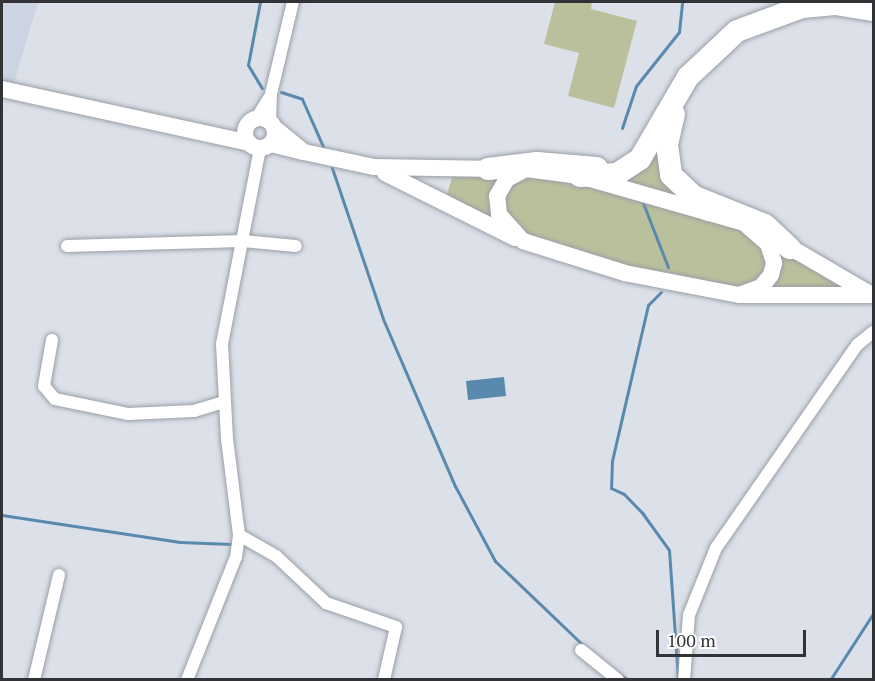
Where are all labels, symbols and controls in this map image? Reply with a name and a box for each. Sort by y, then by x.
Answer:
scale bar [659,618,809,656]
text: 100 m [667,628,716,652]

